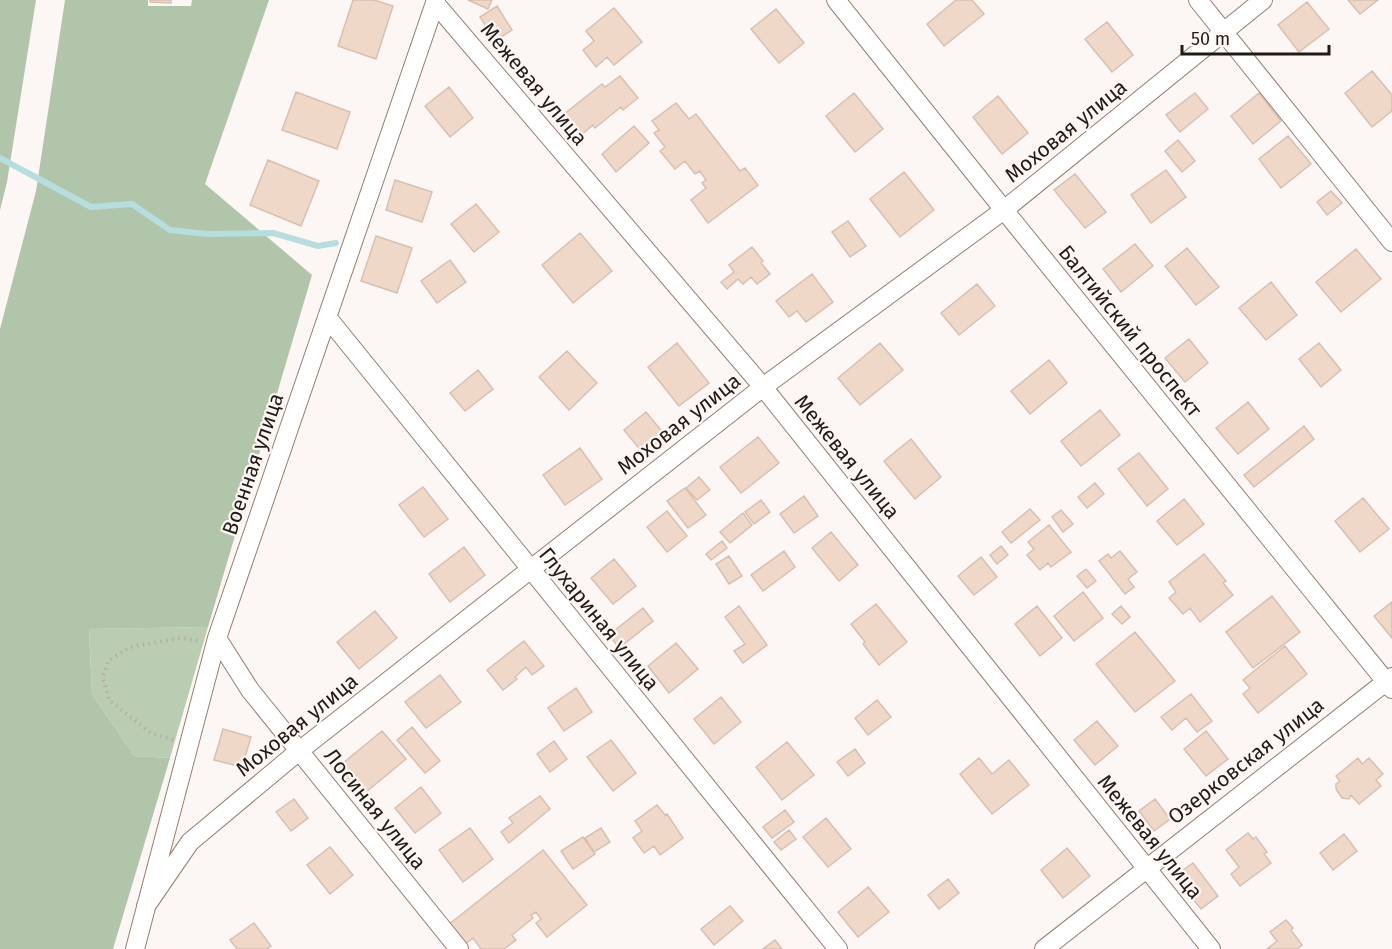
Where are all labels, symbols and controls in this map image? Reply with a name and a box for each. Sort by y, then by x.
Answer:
street label: Межевая улица [475,17,593,151]
scale bar [1182,18,1329,56]
text: 50 m [1191,28,1230,50]
street label: Моховая улица [1000,74,1132,188]
street label: Балтийский проспект [1053,240,1208,423]
street label: Моховая улица [612,368,746,480]
street label: Военная улица [217,390,289,538]
street label: Межевая улица [789,390,905,524]
street label: Глухариная улица [533,542,665,696]
street label: Моховая улица [231,668,363,782]
street label: Озерковская улица [1163,692,1329,830]
street label: Лосиная улица [318,743,432,875]
street label: Межевая улица [1092,770,1208,904]

